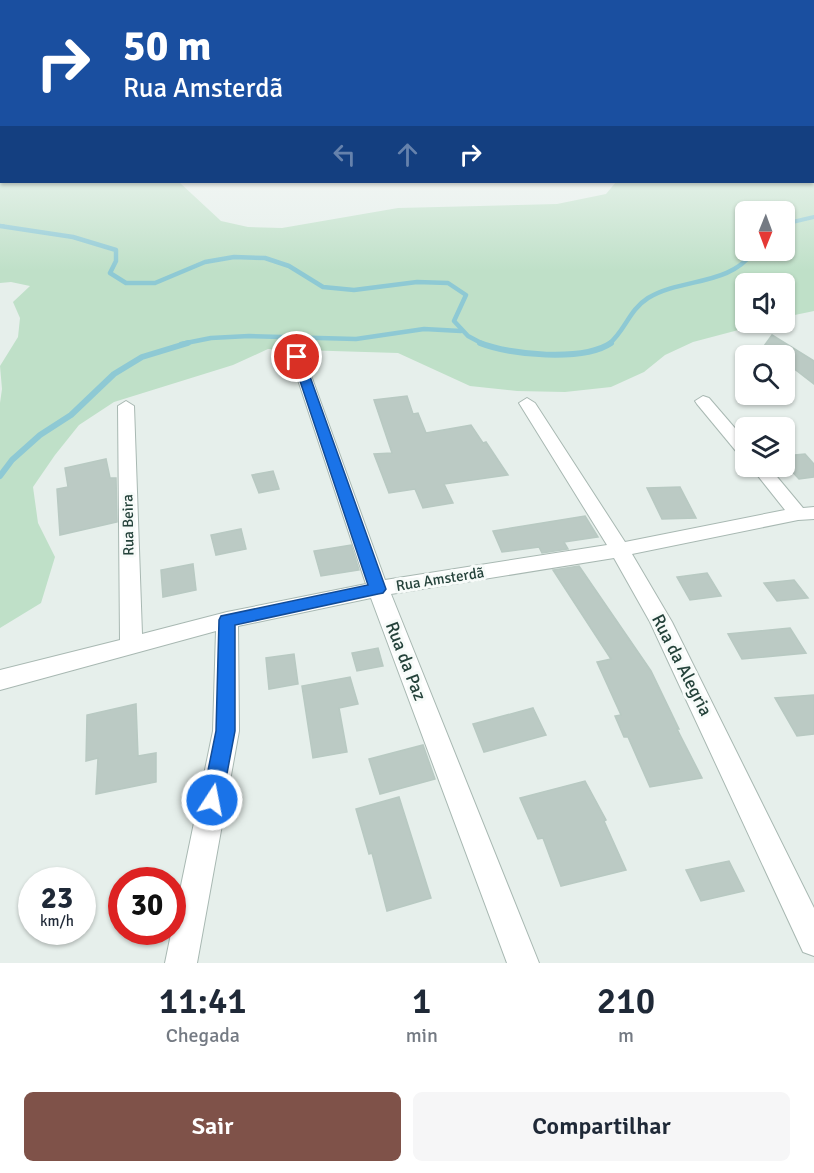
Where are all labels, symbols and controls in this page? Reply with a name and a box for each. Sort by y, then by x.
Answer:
text: 50 m [123,21,212,72]
icon: right [24,24,102,102]
text: Rua Amsterdã [123,72,283,105]
icon: left [328,138,361,171]
icon: ahead [391,138,424,171]
icon: right [454,138,487,171]
north arrow [735,201,795,261]
map controls [735,201,795,477]
button: sound [735,273,795,333]
pin [271,331,322,382]
icon: arrive [280,340,313,373]
button: search [735,345,795,405]
button: layers [735,417,795,477]
street label: Rua Beira [118,494,138,556]
street label: Rua Amsterdã [395,563,485,595]
street label: Rua da Alegria [647,610,717,720]
street label: Rua da Paz [381,618,431,704]
position arrow [180,768,244,832]
speed limit sign: 30 [108,867,186,945]
text: 23 [41,880,73,917]
text: km/h [40,912,74,930]
text: 11:41 [159,979,247,1024]
text: 1 [412,979,432,1024]
text: 210 [597,979,655,1024]
text: Chegada [166,1023,240,1048]
text: min [406,1023,438,1048]
text: m [618,1023,634,1048]
button: Sair [24,1092,401,1161]
button: Compartilhar [413,1092,790,1161]

